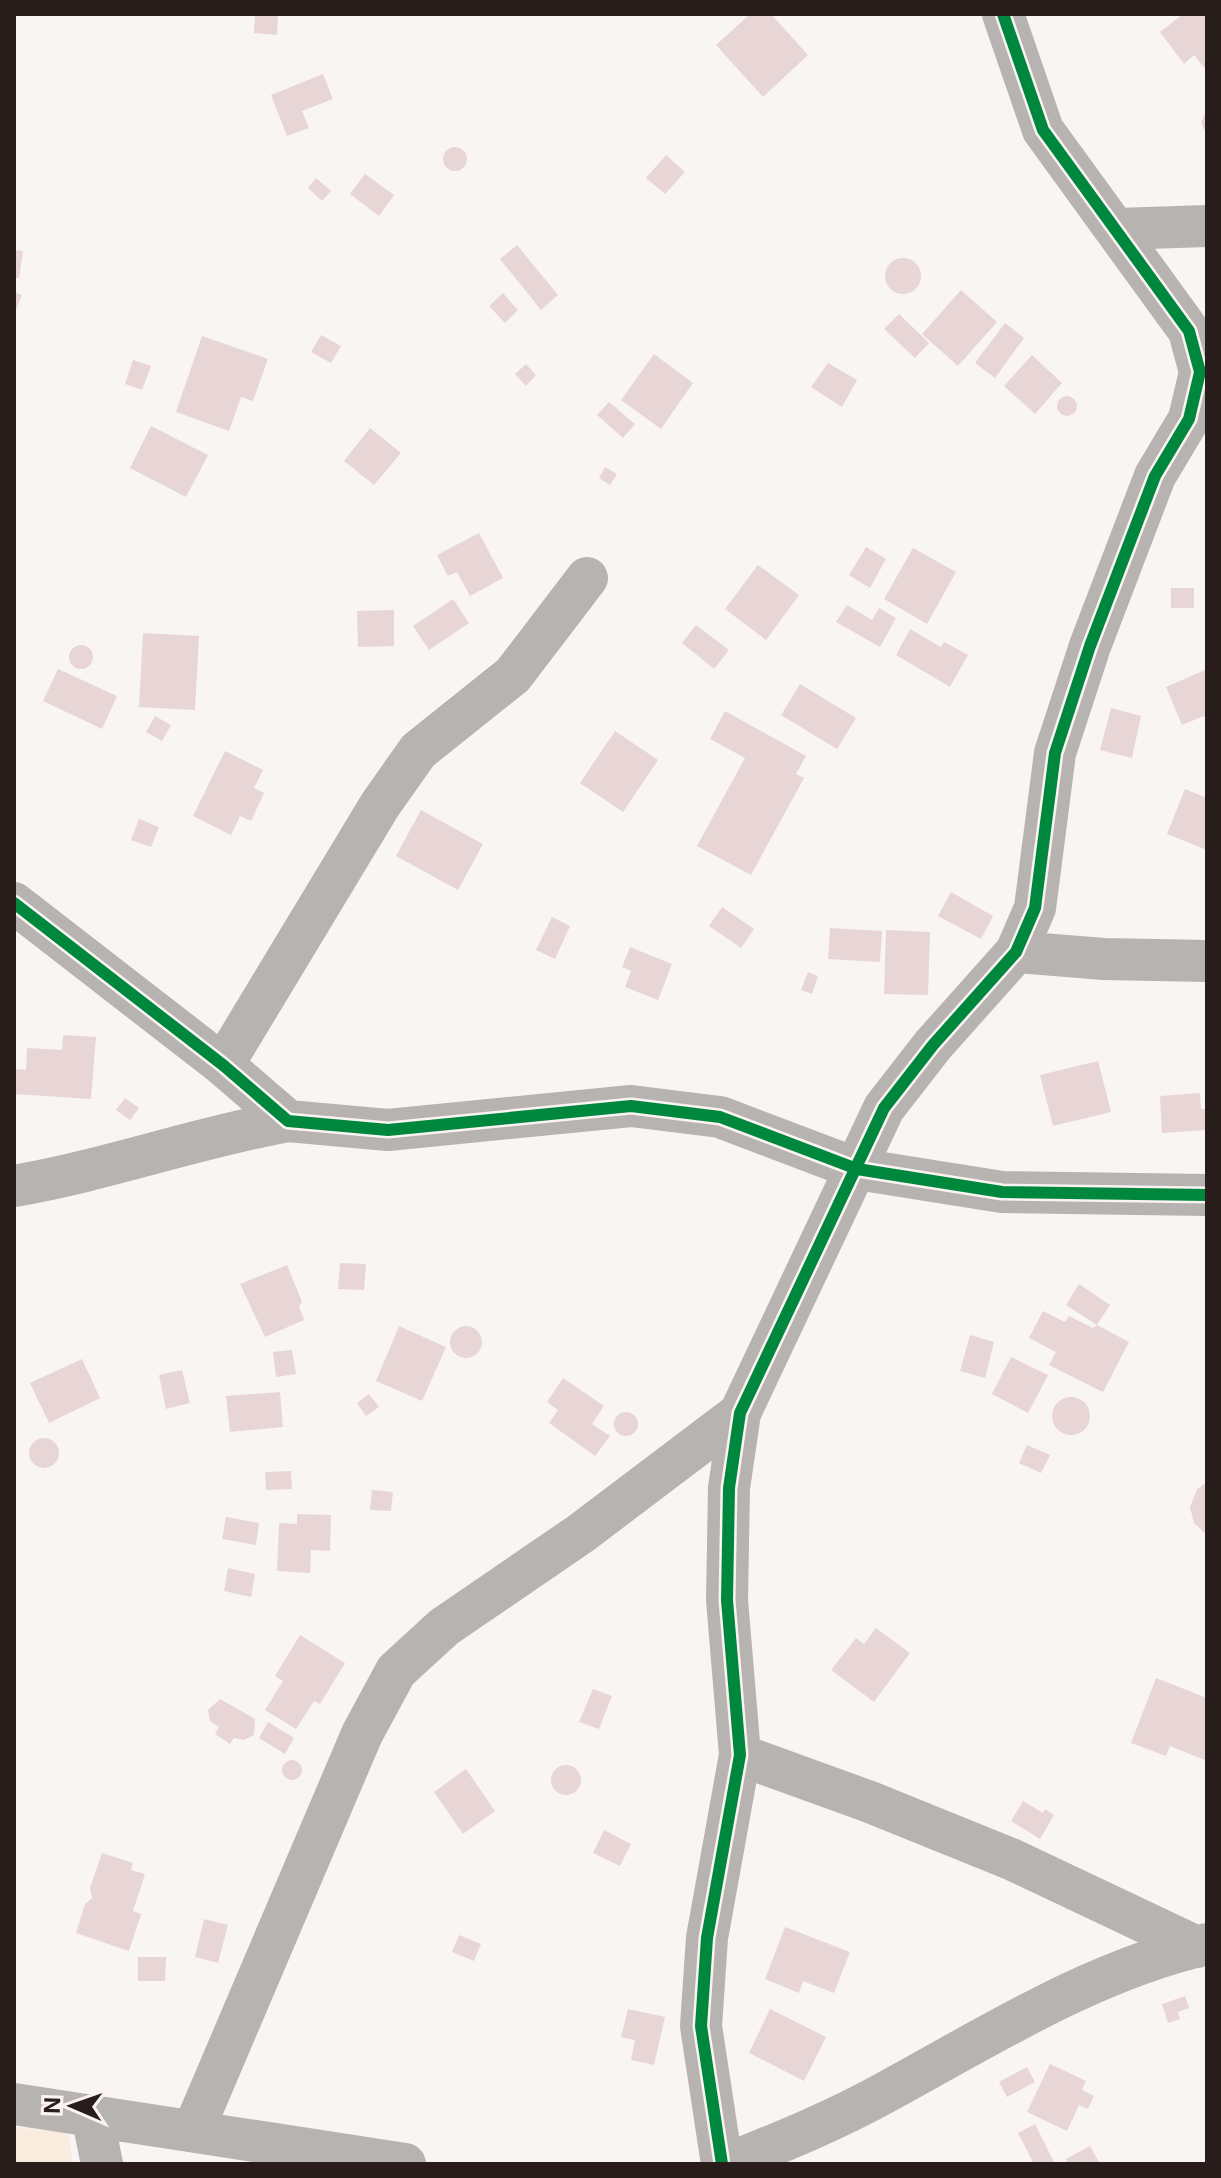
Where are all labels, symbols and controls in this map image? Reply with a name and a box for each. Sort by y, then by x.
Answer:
north arrow [32,2066,112,2146]
text: N [39,2096,65,2114]

